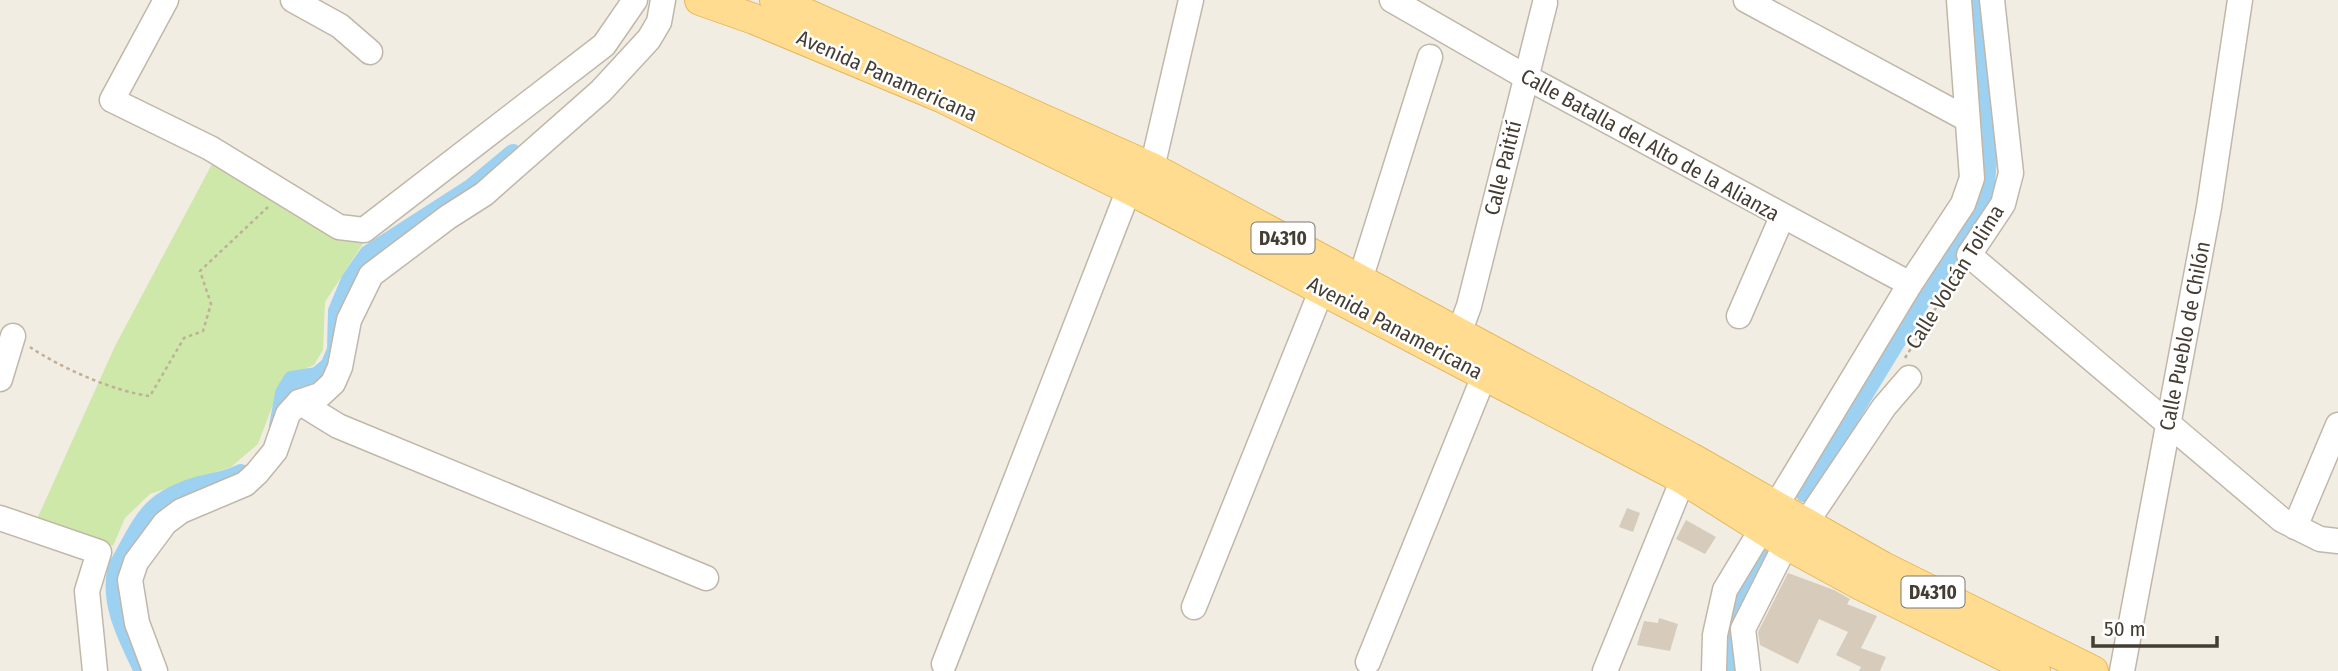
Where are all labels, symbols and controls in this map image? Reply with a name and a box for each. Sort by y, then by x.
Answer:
street label: Avenida Panamericana [793,25,981,127]
street label: Calle Batalla del Alto de la Alianza [1516,63,1784,227]
street label: Calle Paitití [1479,118,1527,218]
street label: Calle Volcán Tolima [1900,200,2010,354]
road number: D4310 [1252,222,1314,254]
street label: Calle Pueblo de Chilón [2154,239,2216,433]
street label: Avenida Panamericana [1303,271,1487,385]
road number: D4310 [1902,576,1965,608]
scale bar [2093,604,2217,648]
text: 50 m [2104,616,2146,642]

